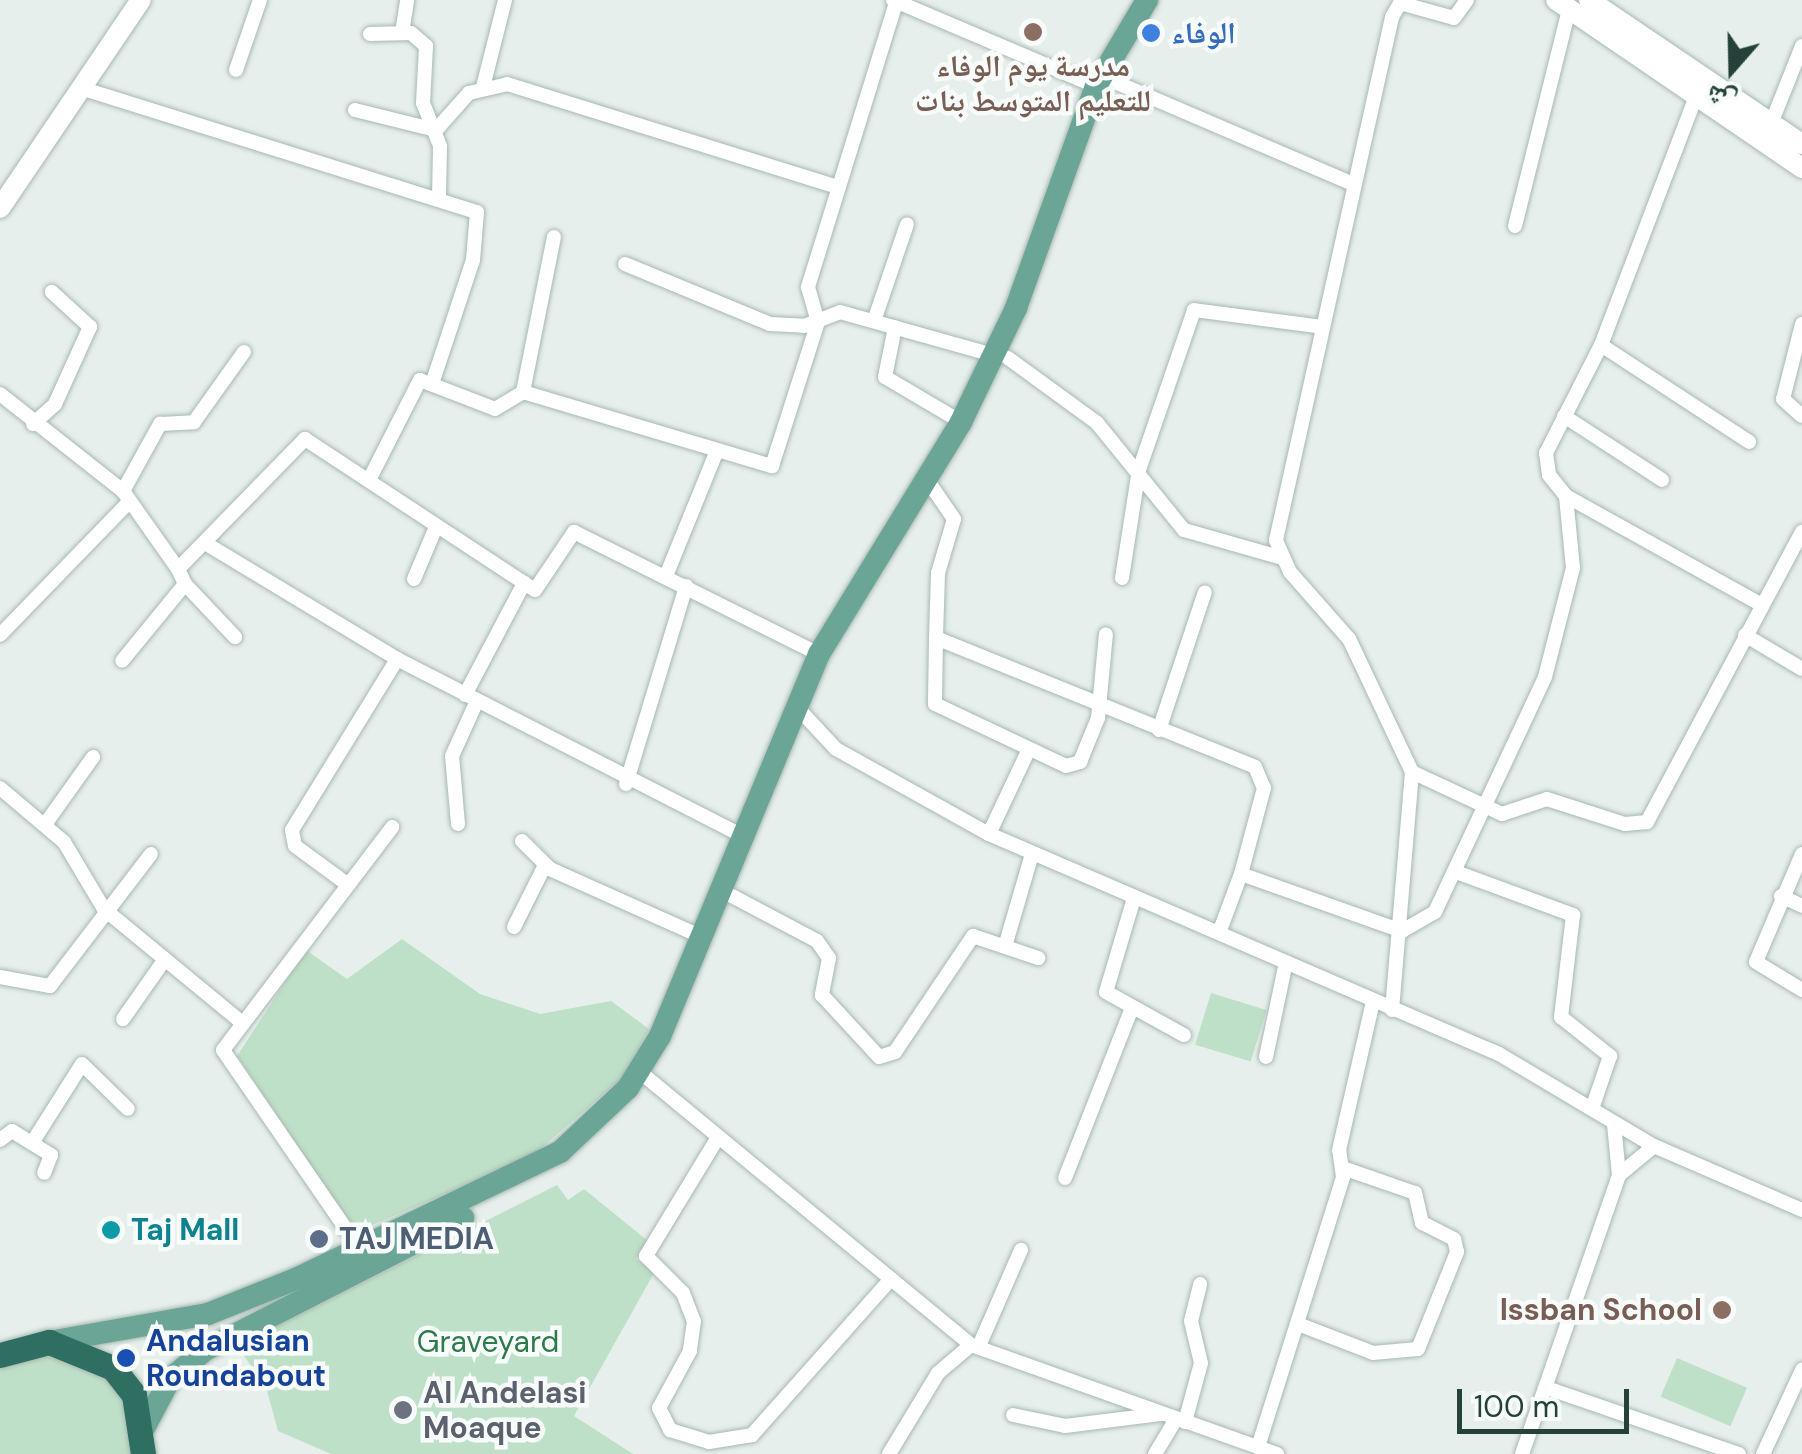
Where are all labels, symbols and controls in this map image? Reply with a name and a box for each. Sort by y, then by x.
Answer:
place label: الوفاء [1171,15,1236,51]
north arrow [1682,20,1782,120]
marker: مدرسة يوم الوفاء للتعليم المتوسط بنات [1022,21,1044,43]
marker: الوفاء [1140,22,1162,44]
place label: مدرسة يوم الوفاء للتعليم المتوسط بنات [915,48,1151,118]
text: ش [1701,76,1742,121]
place label: Taj Mall [131,1212,239,1248]
marker: Taj Mall [100,1219,122,1241]
place label: TAJ MEDIA [339,1221,494,1257]
marker: TAJ MEDIA [308,1228,330,1250]
place label: Issban School [1500,1292,1702,1328]
marker: Issban School [1711,1299,1733,1321]
place label: Andalusian Roundabout [146,1323,326,1394]
park label: Graveyard [417,1324,559,1360]
marker: Andalusian Roundabout [115,1347,137,1369]
scale bar [1462,1369,1634,1431]
place label: Al Andelasi Moaque [423,1375,587,1446]
text: 100 m [1474,1387,1559,1426]
marker: Al Andelasi Moaque [392,1399,414,1421]

